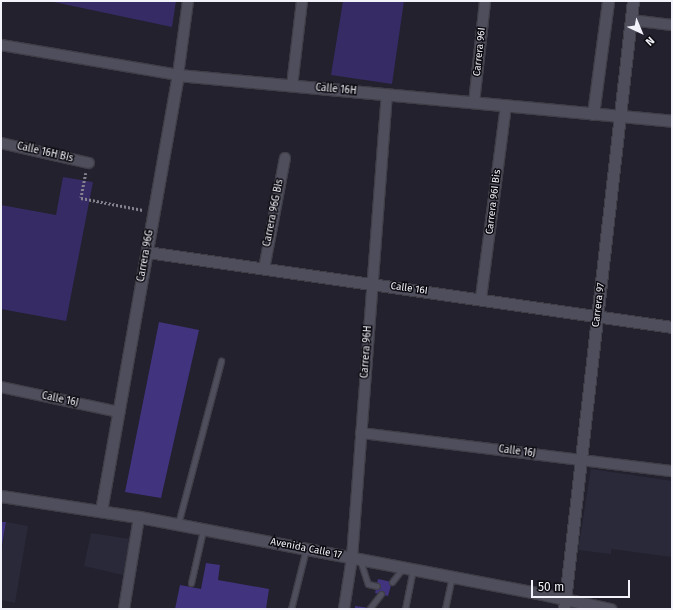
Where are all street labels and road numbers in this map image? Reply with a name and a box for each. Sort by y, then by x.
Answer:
street label: Carrera 96I [471,27,489,77]
street label: Calle 16H [315,82,357,98]
street label: Calle 16H Bis [16,141,74,165]
street label: Carrera 96I Bis [484,169,504,235]
street label: Carrera 96G Bis [262,178,286,248]
street label: Carrera 96G [136,229,156,283]
street label: Calle 16I [390,280,428,298]
street label: Carrera 97 [590,282,608,328]
street label: Carrera 96H [359,325,375,379]
street label: Calle 16J [40,390,80,410]
street label: Calle 16J [498,444,536,460]
street label: Avenida Calle 17 [269,536,343,562]

